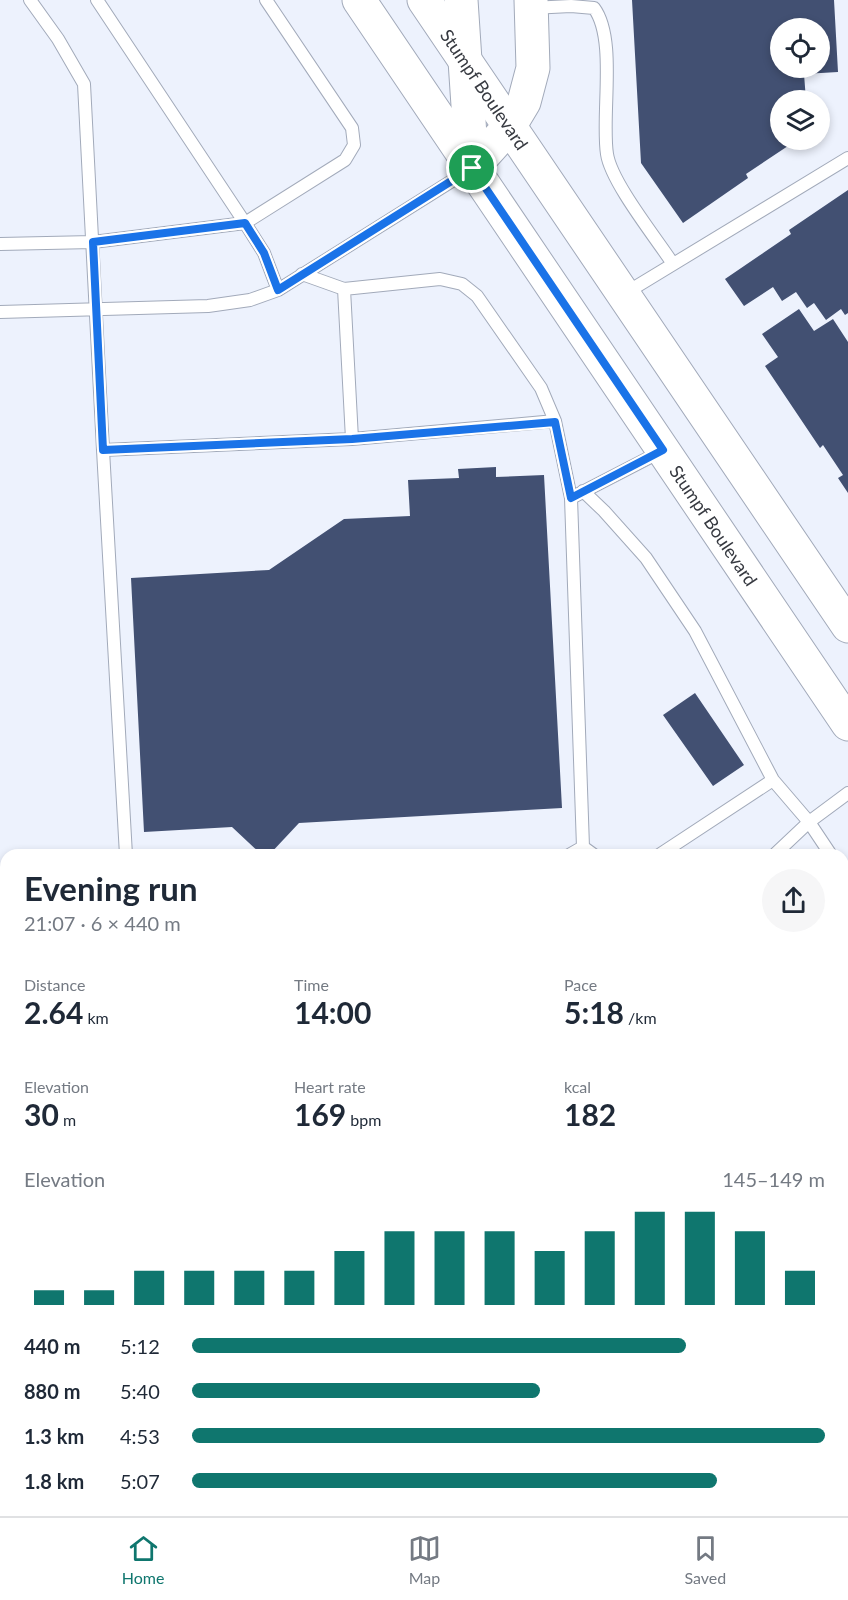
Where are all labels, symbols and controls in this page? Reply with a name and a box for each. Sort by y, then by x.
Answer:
map controls [770,18,830,150]
button: locate [770,18,830,78]
street label: Stumpf Boulevard [436,25,533,154]
button: layers [770,90,830,150]
pin [446,142,497,193]
icon: arrive [455,151,488,184]
street label: Stumpf Boulevard [665,461,762,590]
text: Evening run [24,868,198,908]
button: share [762,869,825,932]
text: 21:07 · 6 × 440 m [24,911,181,935]
text: Distance [24,975,85,994]
text: Time [294,975,329,994]
text: Pace [564,975,597,994]
text: 2.64 [24,994,83,1030]
text: 14:00 [294,994,371,1030]
text: 5:18 [564,994,624,1030]
text: km [83,1008,109,1027]
text: /km [624,1008,657,1027]
text: Elevation [24,1077,89,1096]
text: Heart rate [294,1077,366,1096]
text: kcal [564,1077,591,1096]
text: 30 [24,1096,59,1132]
text: 169 [294,1096,346,1132]
text: 182 [564,1096,616,1132]
text: m [59,1110,76,1129]
text: bpm [346,1110,381,1129]
text: Elevation [24,1167,105,1191]
text: 145–149 m [722,1167,825,1191]
text: 440 m [24,1334,80,1358]
text: 5:12 [120,1334,160,1358]
text: 880 m [24,1379,80,1403]
text: 5:40 [120,1379,160,1403]
text: 1.3 km [24,1424,84,1448]
text: 4:53 [120,1424,160,1448]
text: 1.8 km [24,1469,84,1493]
text: 5:07 [120,1469,160,1493]
tab: Home [122,1532,164,1587]
tab: Map [408,1532,441,1587]
tab: Saved [684,1532,726,1587]

